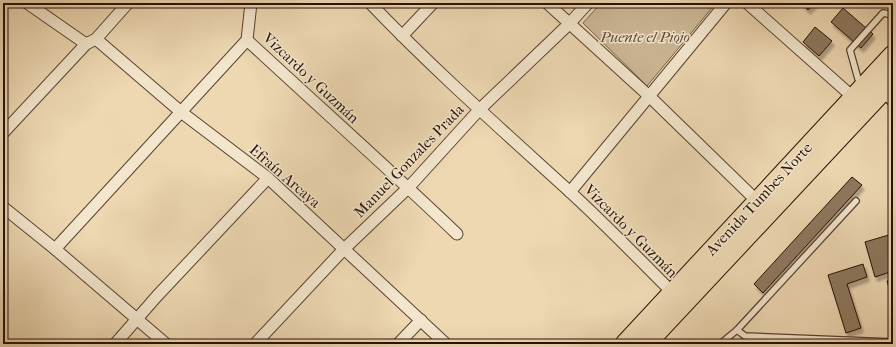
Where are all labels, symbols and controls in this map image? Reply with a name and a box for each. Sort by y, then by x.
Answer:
street label: Vizcardo y Guzmán [259,28,363,127]
park label: Puente el Piojo [599,28,690,46]
street label: Manuel Gonzales Prada [350,100,468,221]
street label: Avenida Tumbes Norte [701,138,816,260]
street label: Efraín Arcaya [246,140,325,212]
street label: Vizcardo y Guzmán [580,180,682,282]

